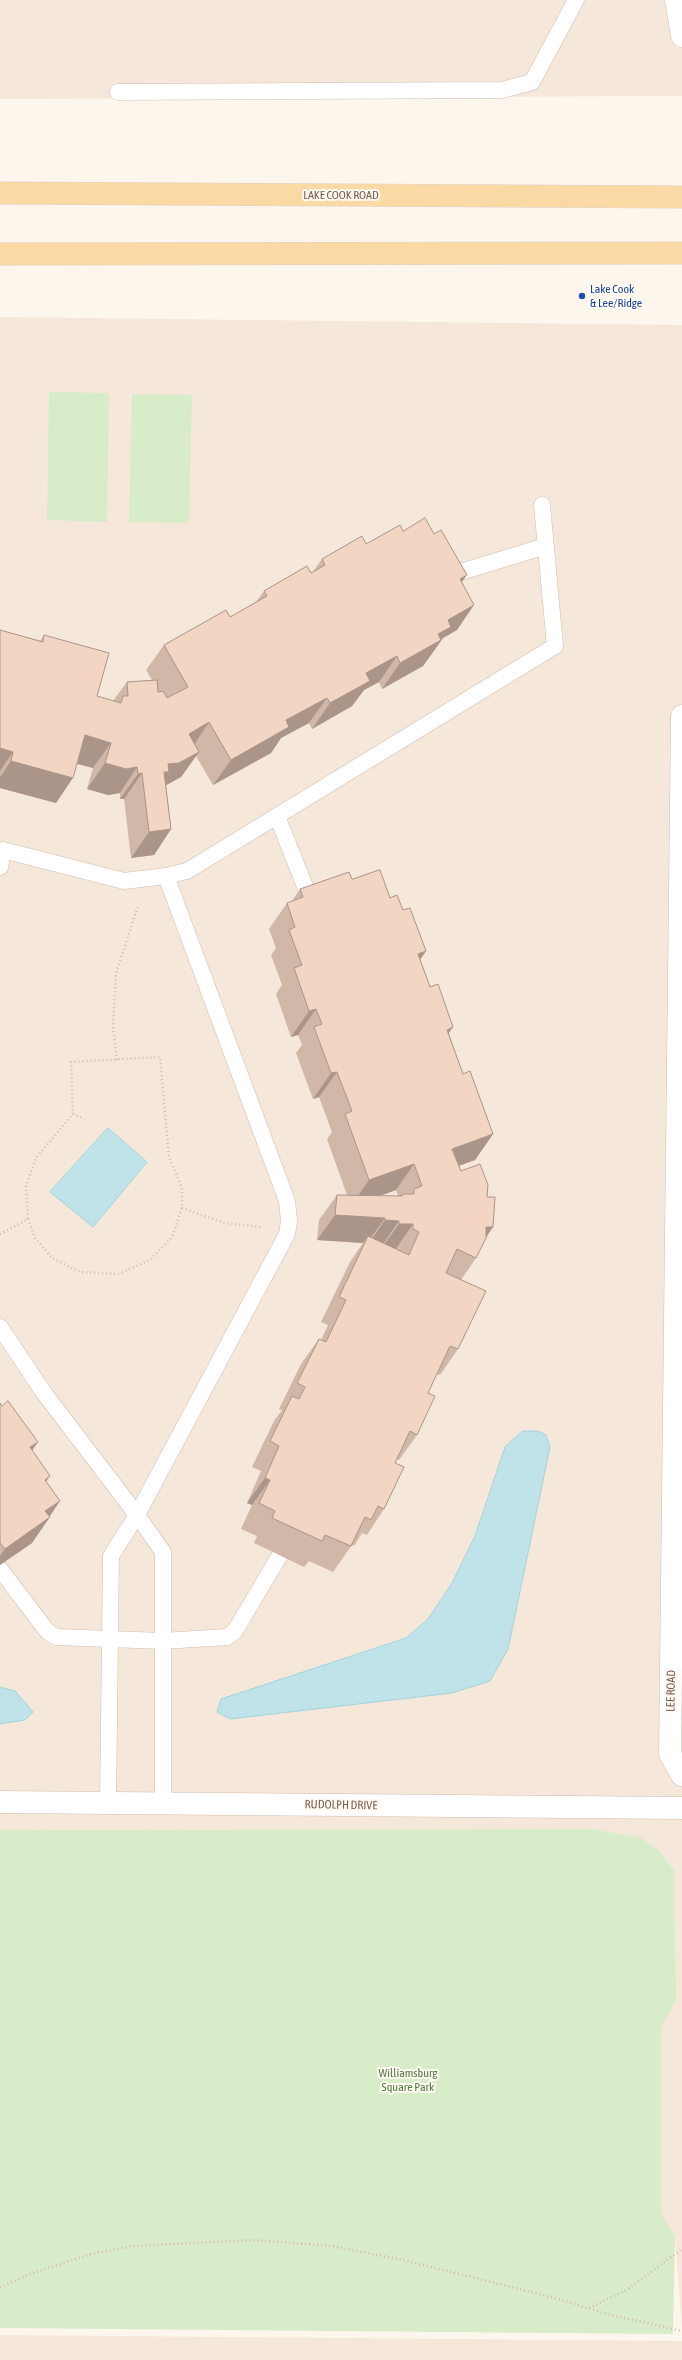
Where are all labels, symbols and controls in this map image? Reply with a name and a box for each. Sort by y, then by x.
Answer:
street label: LAKE COOK ROAD [303,188,379,202]
place label: Lake Cook & Lee/Ridge [590,282,642,310]
marker: Lake Cook & Lee/Ridge [577,291,587,301]
street label: LEE ROAD [663,1670,679,1712]
street label: RUDOLPH DRIVE [305,1797,377,1813]
park label: Williamsburg Square Park [379,2066,437,2094]

